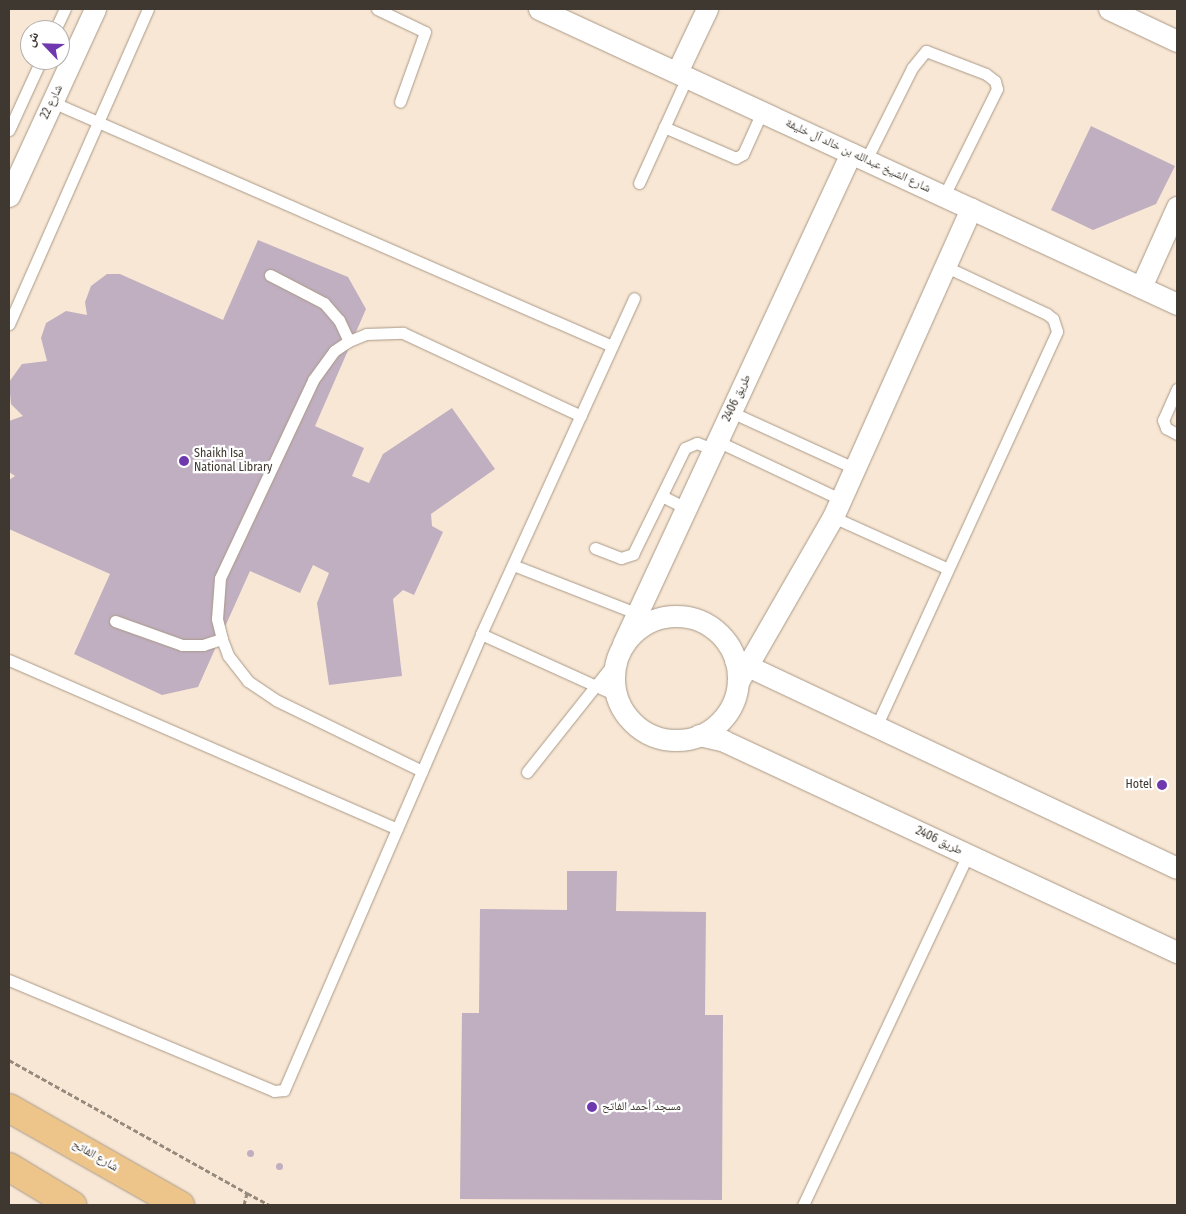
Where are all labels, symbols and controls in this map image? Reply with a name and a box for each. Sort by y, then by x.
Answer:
north arrow [20,20,70,70]
text: ش [21,29,43,49]
street label: شارع 22 [38,83,66,121]
street label: شارع الشيخ عبدالله بن خالد آل خليفة [783,116,933,196]
street label: طريق 2406 [720,372,754,424]
place label: Shaikh Isa National Library [194,447,272,475]
marker: Shaikh Isa National Library [178,455,190,467]
place label: Hotel [1126,778,1152,792]
marker: Hotel [1156,779,1168,791]
street label: طريق 2406 [913,824,965,858]
place label: مسجد أحمد الفاتح [602,1100,681,1114]
marker: مسجد أحمد الفاتح [586,1101,598,1113]
street label: شارع الفاتح [69,1137,121,1175]

